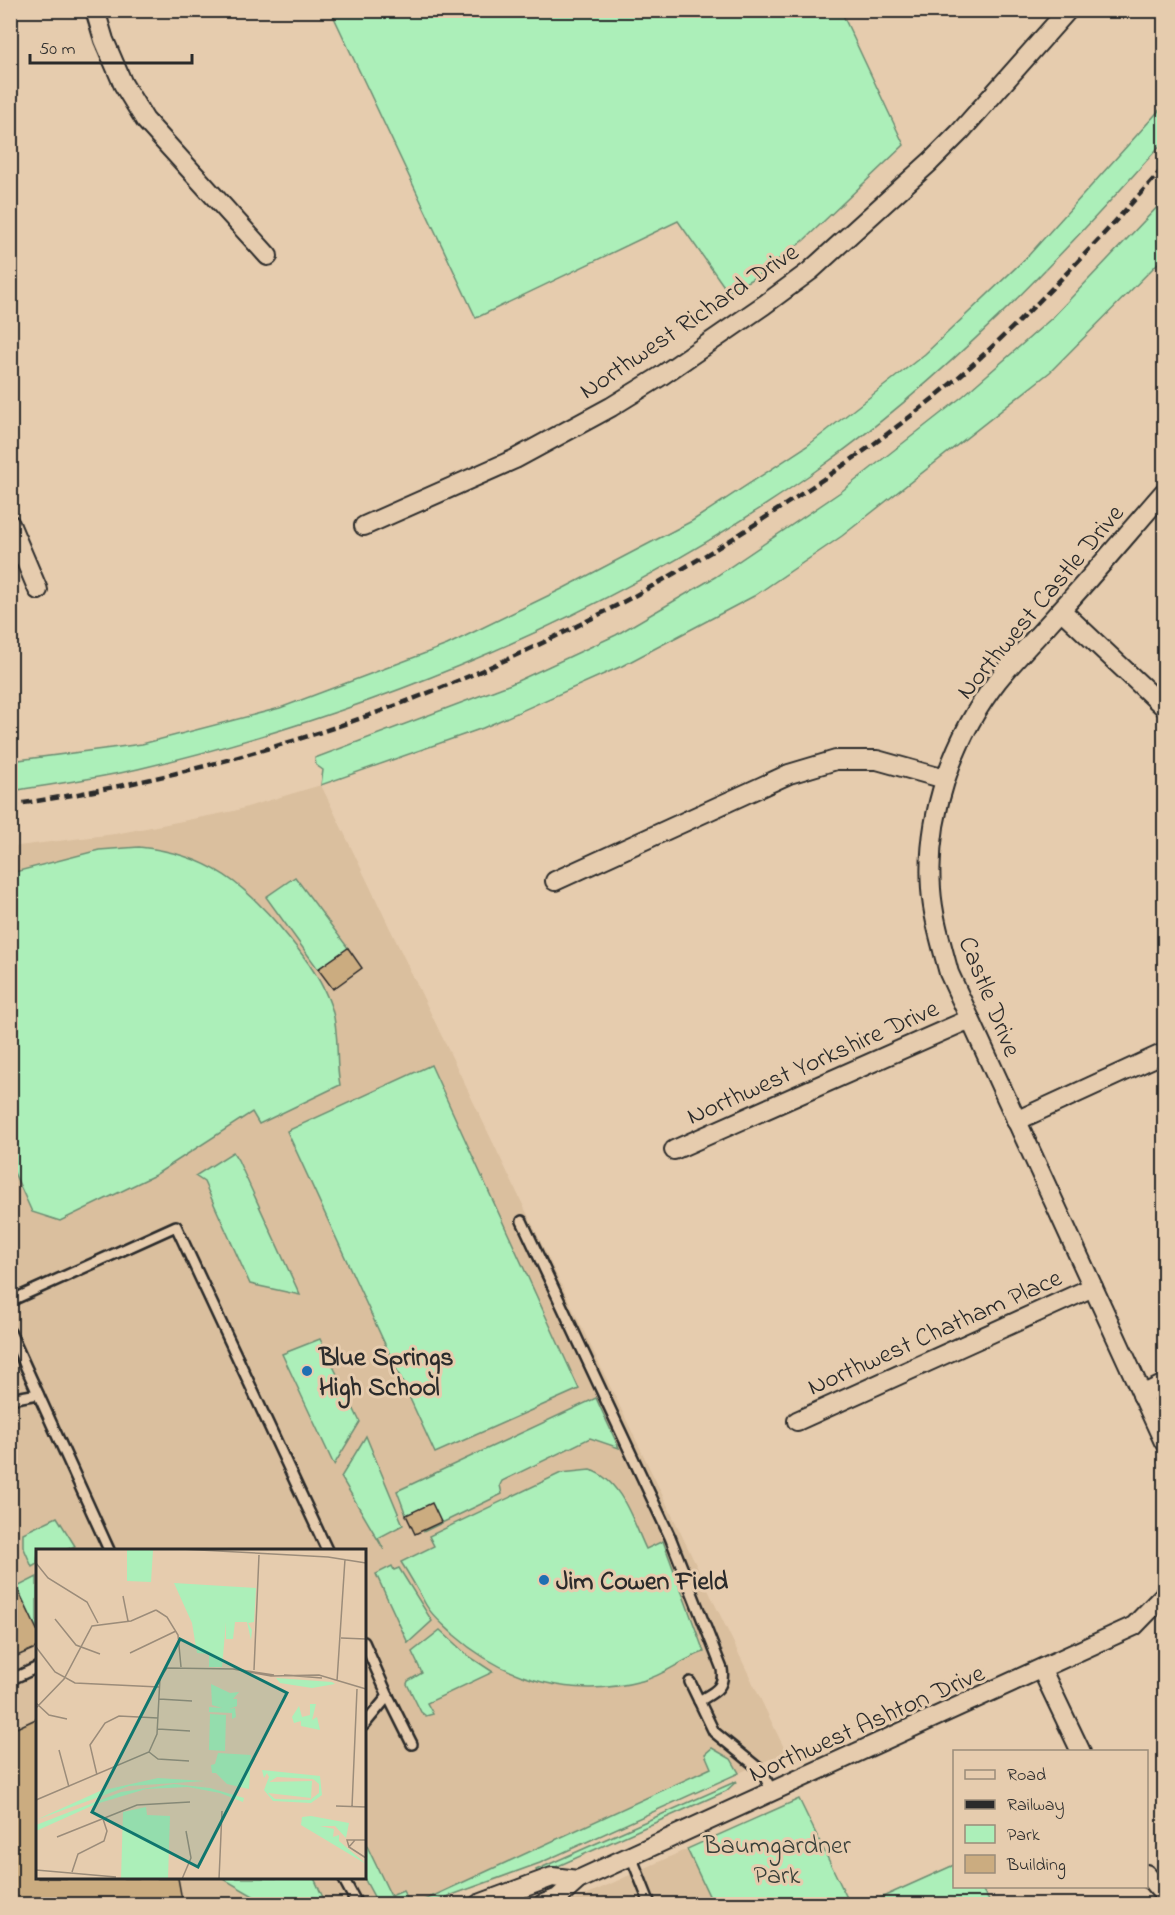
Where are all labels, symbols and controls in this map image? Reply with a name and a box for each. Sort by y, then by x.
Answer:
scale bar [30,27,192,65]
text: 50 m [39,37,76,63]
street label: Northwest Richard Drive [572,234,807,410]
street label: Northwest Castle Drive [948,497,1135,709]
street label: Castle Drive [947,931,1030,1063]
street label: Northwest Yorkshire Drive [681,991,946,1136]
street label: Northwest Chatham Place [802,1260,1069,1407]
place label: Blue Springs High School [318,1340,454,1409]
marker: Blue Springs High School [300,1364,314,1378]
inset map [36,1549,366,1879]
place label: Jim Cowen Field [556,1564,728,1602]
marker: Jim Cowen Field [537,1573,551,1587]
street label: Northwest Ashton Drive [743,1655,992,1794]
legend [953,1750,1148,1888]
text: Road [1007,1763,1046,1789]
text: Railway [1007,1793,1064,1819]
text: Park [1007,1823,1040,1849]
park label: Baumgardner Park [702,1828,852,1896]
text: Building [1006,1853,1066,1880]

